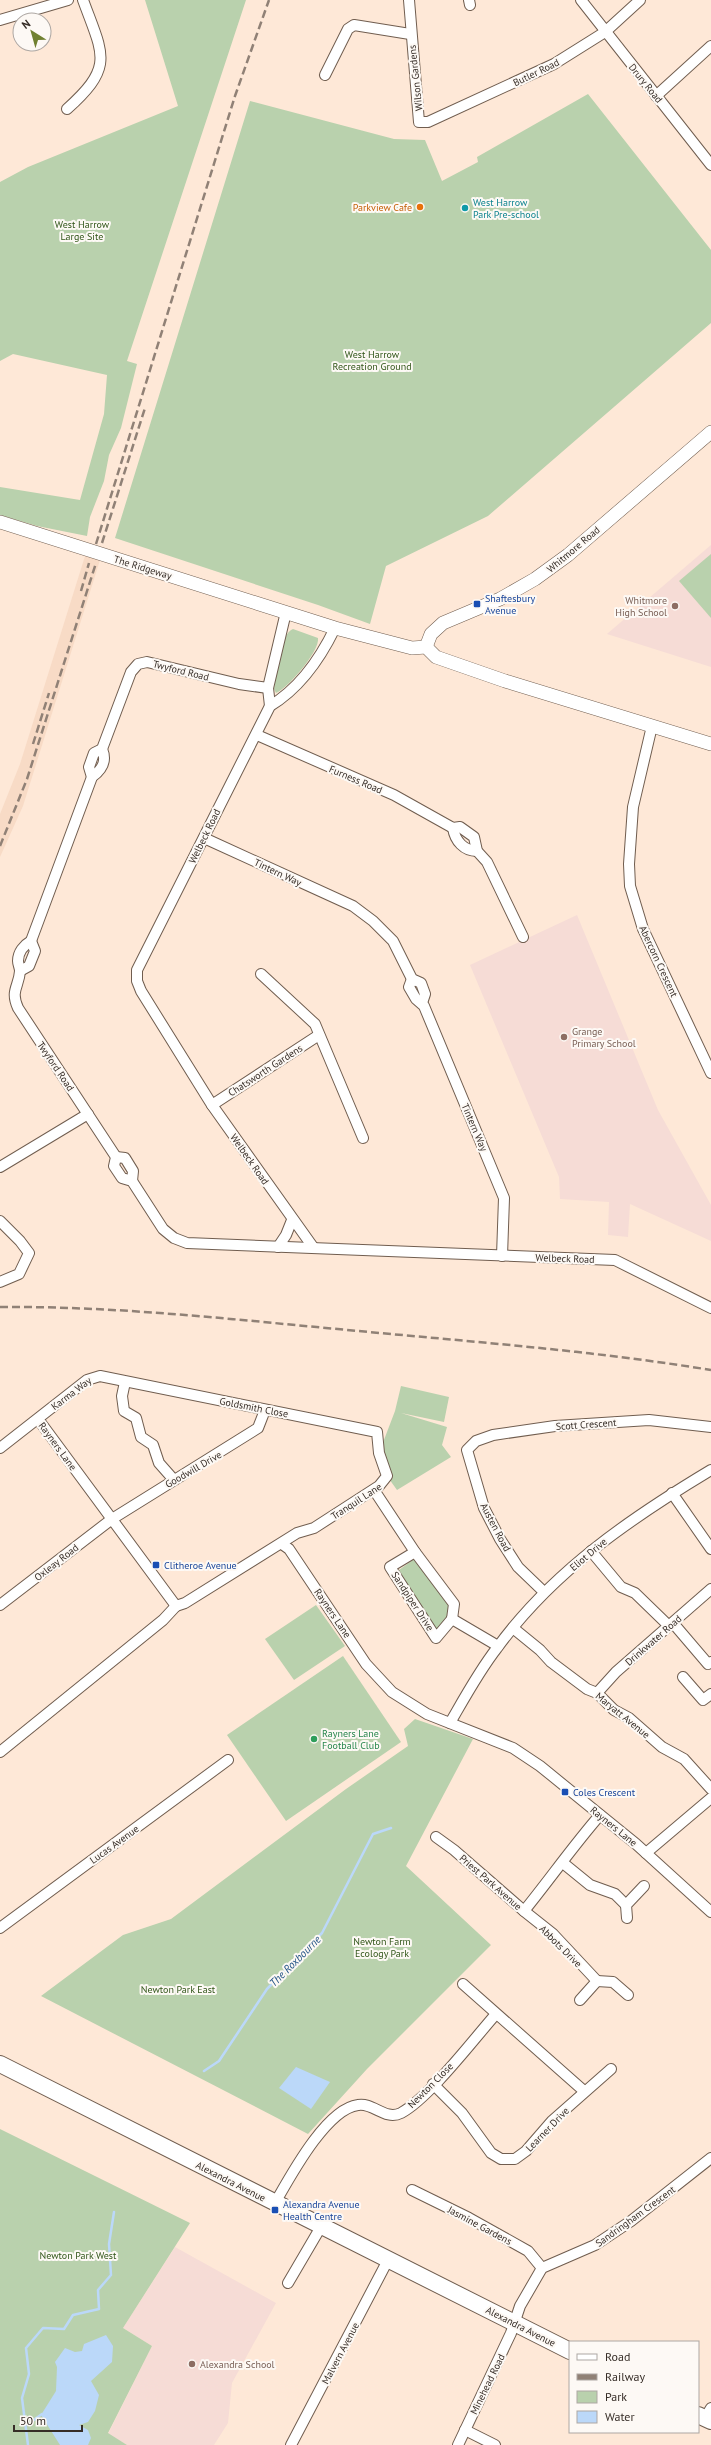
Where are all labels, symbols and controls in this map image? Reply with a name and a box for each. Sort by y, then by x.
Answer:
north arrow [12,12,52,52]
text: N [19,16,33,32]
street label: Wilson Gardens [406,44,425,112]
street label: Butler Road [511,56,561,89]
street label: Drury Road [626,61,665,106]
place label: West Harrow Park Pre-school [473,196,539,221]
place label: Parkview Cafe [353,201,412,214]
marker: Parkview Cafe [415,202,425,212]
marker: West Harrow Park Pre-school [460,203,470,213]
park label: West Harrow Large Site [55,218,110,243]
park label: West Harrow Recreation Ground [332,348,412,373]
street label: Whitmore Road [544,523,603,575]
street label: The Ridgeway [112,552,174,583]
place label: Shaftesbury Avenue [485,592,536,617]
place label: Whitmore High School [615,594,667,619]
marker: Shaftesbury Avenue [472,599,482,609]
marker: Whitmore High School [670,601,680,611]
street label: Twyford Road [151,657,210,684]
street label: Furness Road [327,762,384,797]
street label: Welbeck Road [186,807,223,866]
street label: Tintern Way [252,856,304,889]
street label: Abercorn Crescent [636,923,681,1000]
place label: Grange Primary School [572,1025,636,1050]
marker: Grange Primary School [559,1032,569,1042]
street label: Twyford Road [34,1039,77,1094]
street label: Chatsworth Gardens [226,1041,305,1099]
street label: Tintern Way [459,1101,491,1153]
street label: Welbeck Road [227,1131,272,1187]
street label: Welbeck Road [535,1251,595,1266]
street label: Karma Way [49,1374,94,1413]
street label: Goldsmith Close [218,1394,289,1421]
street label: Scott Crescent [555,1416,617,1433]
street label: Rayners Lane [36,1420,80,1473]
street label: Goodwill Drive [163,1448,224,1491]
street label: Tranquil Lane [328,1480,384,1523]
street label: Austen Road [477,1501,514,1554]
street label: Eliot Drive [567,1535,610,1574]
street label: Oxleay Road [32,1541,81,1584]
place label: Clitheroe Avenue [164,1559,237,1572]
marker: Clitheroe Avenue [151,1560,161,1570]
street label: Sandpiper Drive [389,1569,437,1633]
street label: Rayners Lane [311,1586,354,1640]
street label: Drinkwater Road [622,1612,684,1669]
street label: Maryatt Avenue [593,1689,653,1741]
place label: Rayners Lane Football Club [322,1727,380,1752]
marker: Rayners Lane Football Club [309,1734,319,1744]
place label: Coles Crescent [573,1786,636,1799]
marker: Coles Crescent [560,1787,570,1797]
street label: Rayners Lane [588,1803,640,1849]
street label: Lucas Avenue [87,1822,141,1867]
street label: Priest Park Avenue [457,1852,524,1913]
street label: Abbots Drive [537,1922,585,1970]
water label: The Roxbourne [266,1932,324,1990]
park label: Newton Farm Ecology Park [353,1935,411,1960]
park label: Newton Park East [141,1983,216,1996]
street label: Newton Close [405,2060,456,2111]
street label: Learner Drive [523,2104,572,2154]
street label: Alexandra Avenue [194,2158,268,2205]
street label: Sandringham Crescent [593,2183,678,2250]
place label: Alexandra Avenue Health Centre [283,2198,360,2223]
street label: Jasmine Gardens [445,2203,514,2248]
marker: Alexandra Avenue Health Centre [270,2205,280,2215]
park label: Newton Park West [40,2249,117,2262]
street label: Alexandra Avenue [484,2303,558,2350]
street label: Malvern Avenue [319,2320,362,2386]
legend [569,2341,699,2433]
text: Road [605,2349,630,2364]
street label: Minehead Road [467,2352,508,2417]
place label: Alexandra School [200,2358,275,2371]
marker: Alexandra School [187,2359,197,2369]
text: Railway [605,2369,645,2384]
text: Park [605,2389,627,2404]
scale bar [14,2407,82,2433]
text: Water [605,2409,635,2424]
text: 50 m [20,2413,46,2428]

